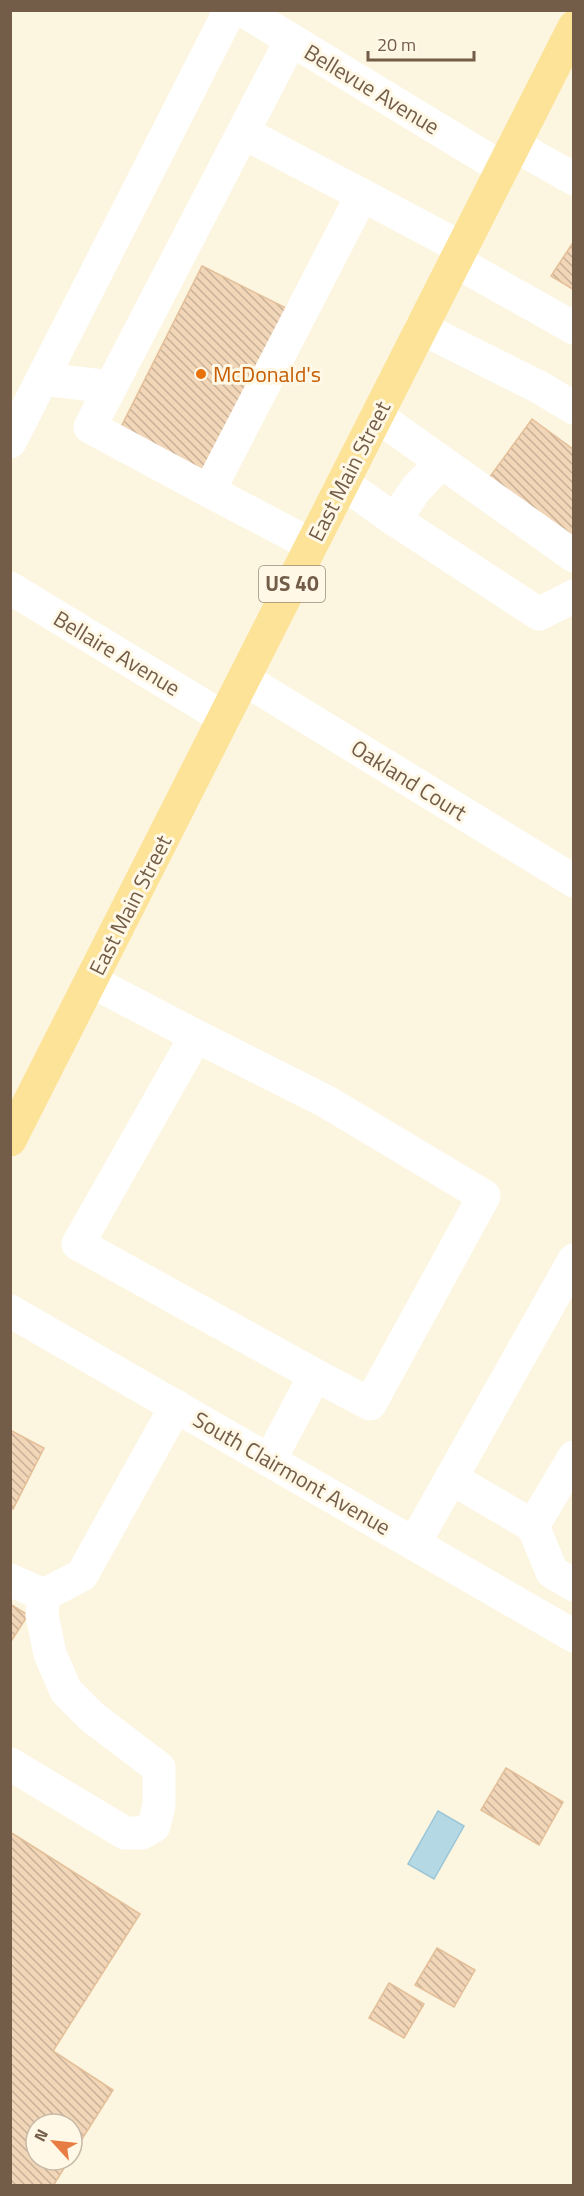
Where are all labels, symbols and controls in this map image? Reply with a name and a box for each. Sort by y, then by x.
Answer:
scale bar [368,24,474,62]
text: 20 m [377,31,416,58]
street label: Bellevue Avenue [298,35,446,143]
place label: McDonald's [213,357,321,391]
marker: McDonald's [194,367,208,381]
street label: East Main Street [299,395,399,547]
road number: US 40 [259,566,325,602]
street label: Bellaire Avenue [47,602,187,704]
street label: Oakland Court [345,731,474,829]
street label: East Main Street [80,829,180,981]
street label: South Clairmont Avenue [187,1402,397,1544]
north arrow [24,2112,84,2172]
text: N [27,2125,54,2146]

